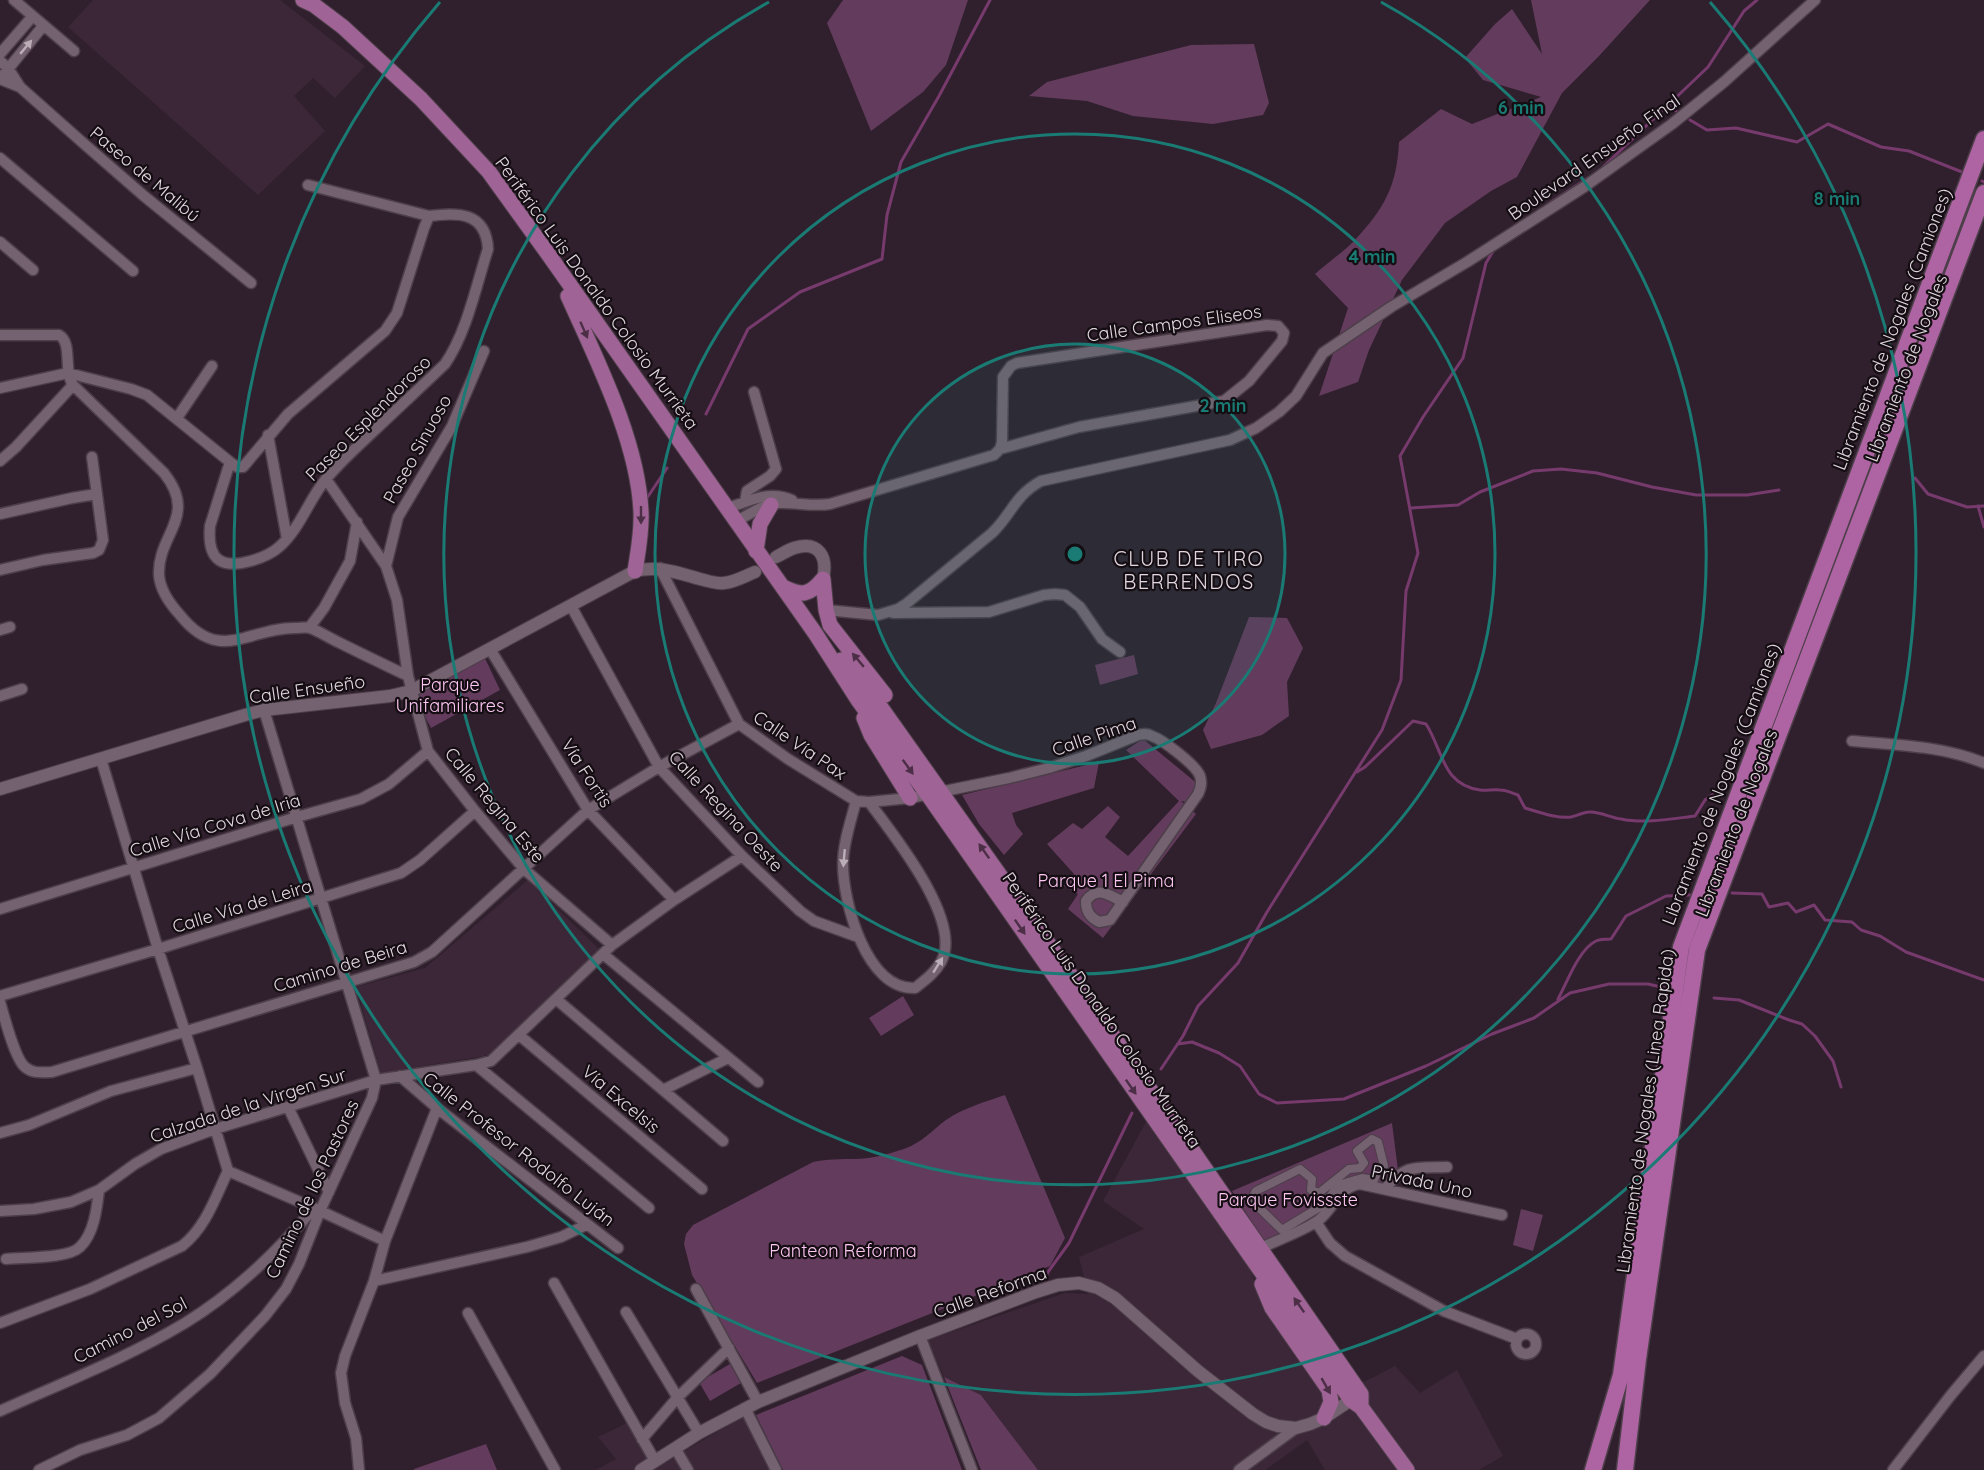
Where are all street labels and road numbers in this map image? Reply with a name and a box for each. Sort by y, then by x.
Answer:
street label: Boulevard Ensueño Final [1504,89,1684,225]
street label: Paseo de Malibú [85,121,205,227]
street label: Periférico Luis Donaldo Colosio Murrieta [490,152,704,434]
street label: Libramiento de Nogales (Camiones) [1828,185,1956,473]
street label: Libramiento de Nogales [1860,271,1952,465]
street label: Calle Campos Eliseos [1085,299,1263,347]
street label: Paseo Esplendoroso [300,350,436,486]
street label: Paseo Sinuoso [378,391,456,507]
street label: Libramiento de Nogales (Camiones) [1657,640,1785,928]
street label: Calle Ensueño [248,669,366,709]
street label: Calle Vía Pax [749,705,851,785]
street label: Calle Pima [1049,711,1139,761]
street label: Libramiento de Nogales [1690,726,1782,920]
street label: Vía Fortis [556,734,618,812]
street label: Calle Regina Este [440,742,550,868]
street label: Calle Regina Oeste [664,745,788,877]
street label: Calle Vía Cova de Iria [127,788,303,862]
street label: Periférico Luis Donaldo Colosio Murrieta [997,867,1207,1153]
street label: Calle Vía de Leira [169,874,315,938]
street label: Camino de Beira [270,935,410,997]
street label: Libramiento de Nogales (Linea Rapida) [1611,947,1679,1275]
street label: Vía Excelsis [577,1060,665,1138]
street label: Calzada de la Virgen Sur [147,1062,349,1148]
street label: Calle Profesor Rodolfo Luján [418,1067,620,1231]
street label: Camino de los Pastores [260,1096,364,1282]
street label: Privada Uno [1369,1159,1475,1203]
street label: Calle Reforma [930,1261,1050,1323]
street label: Camino del Sol [69,1292,191,1368]

